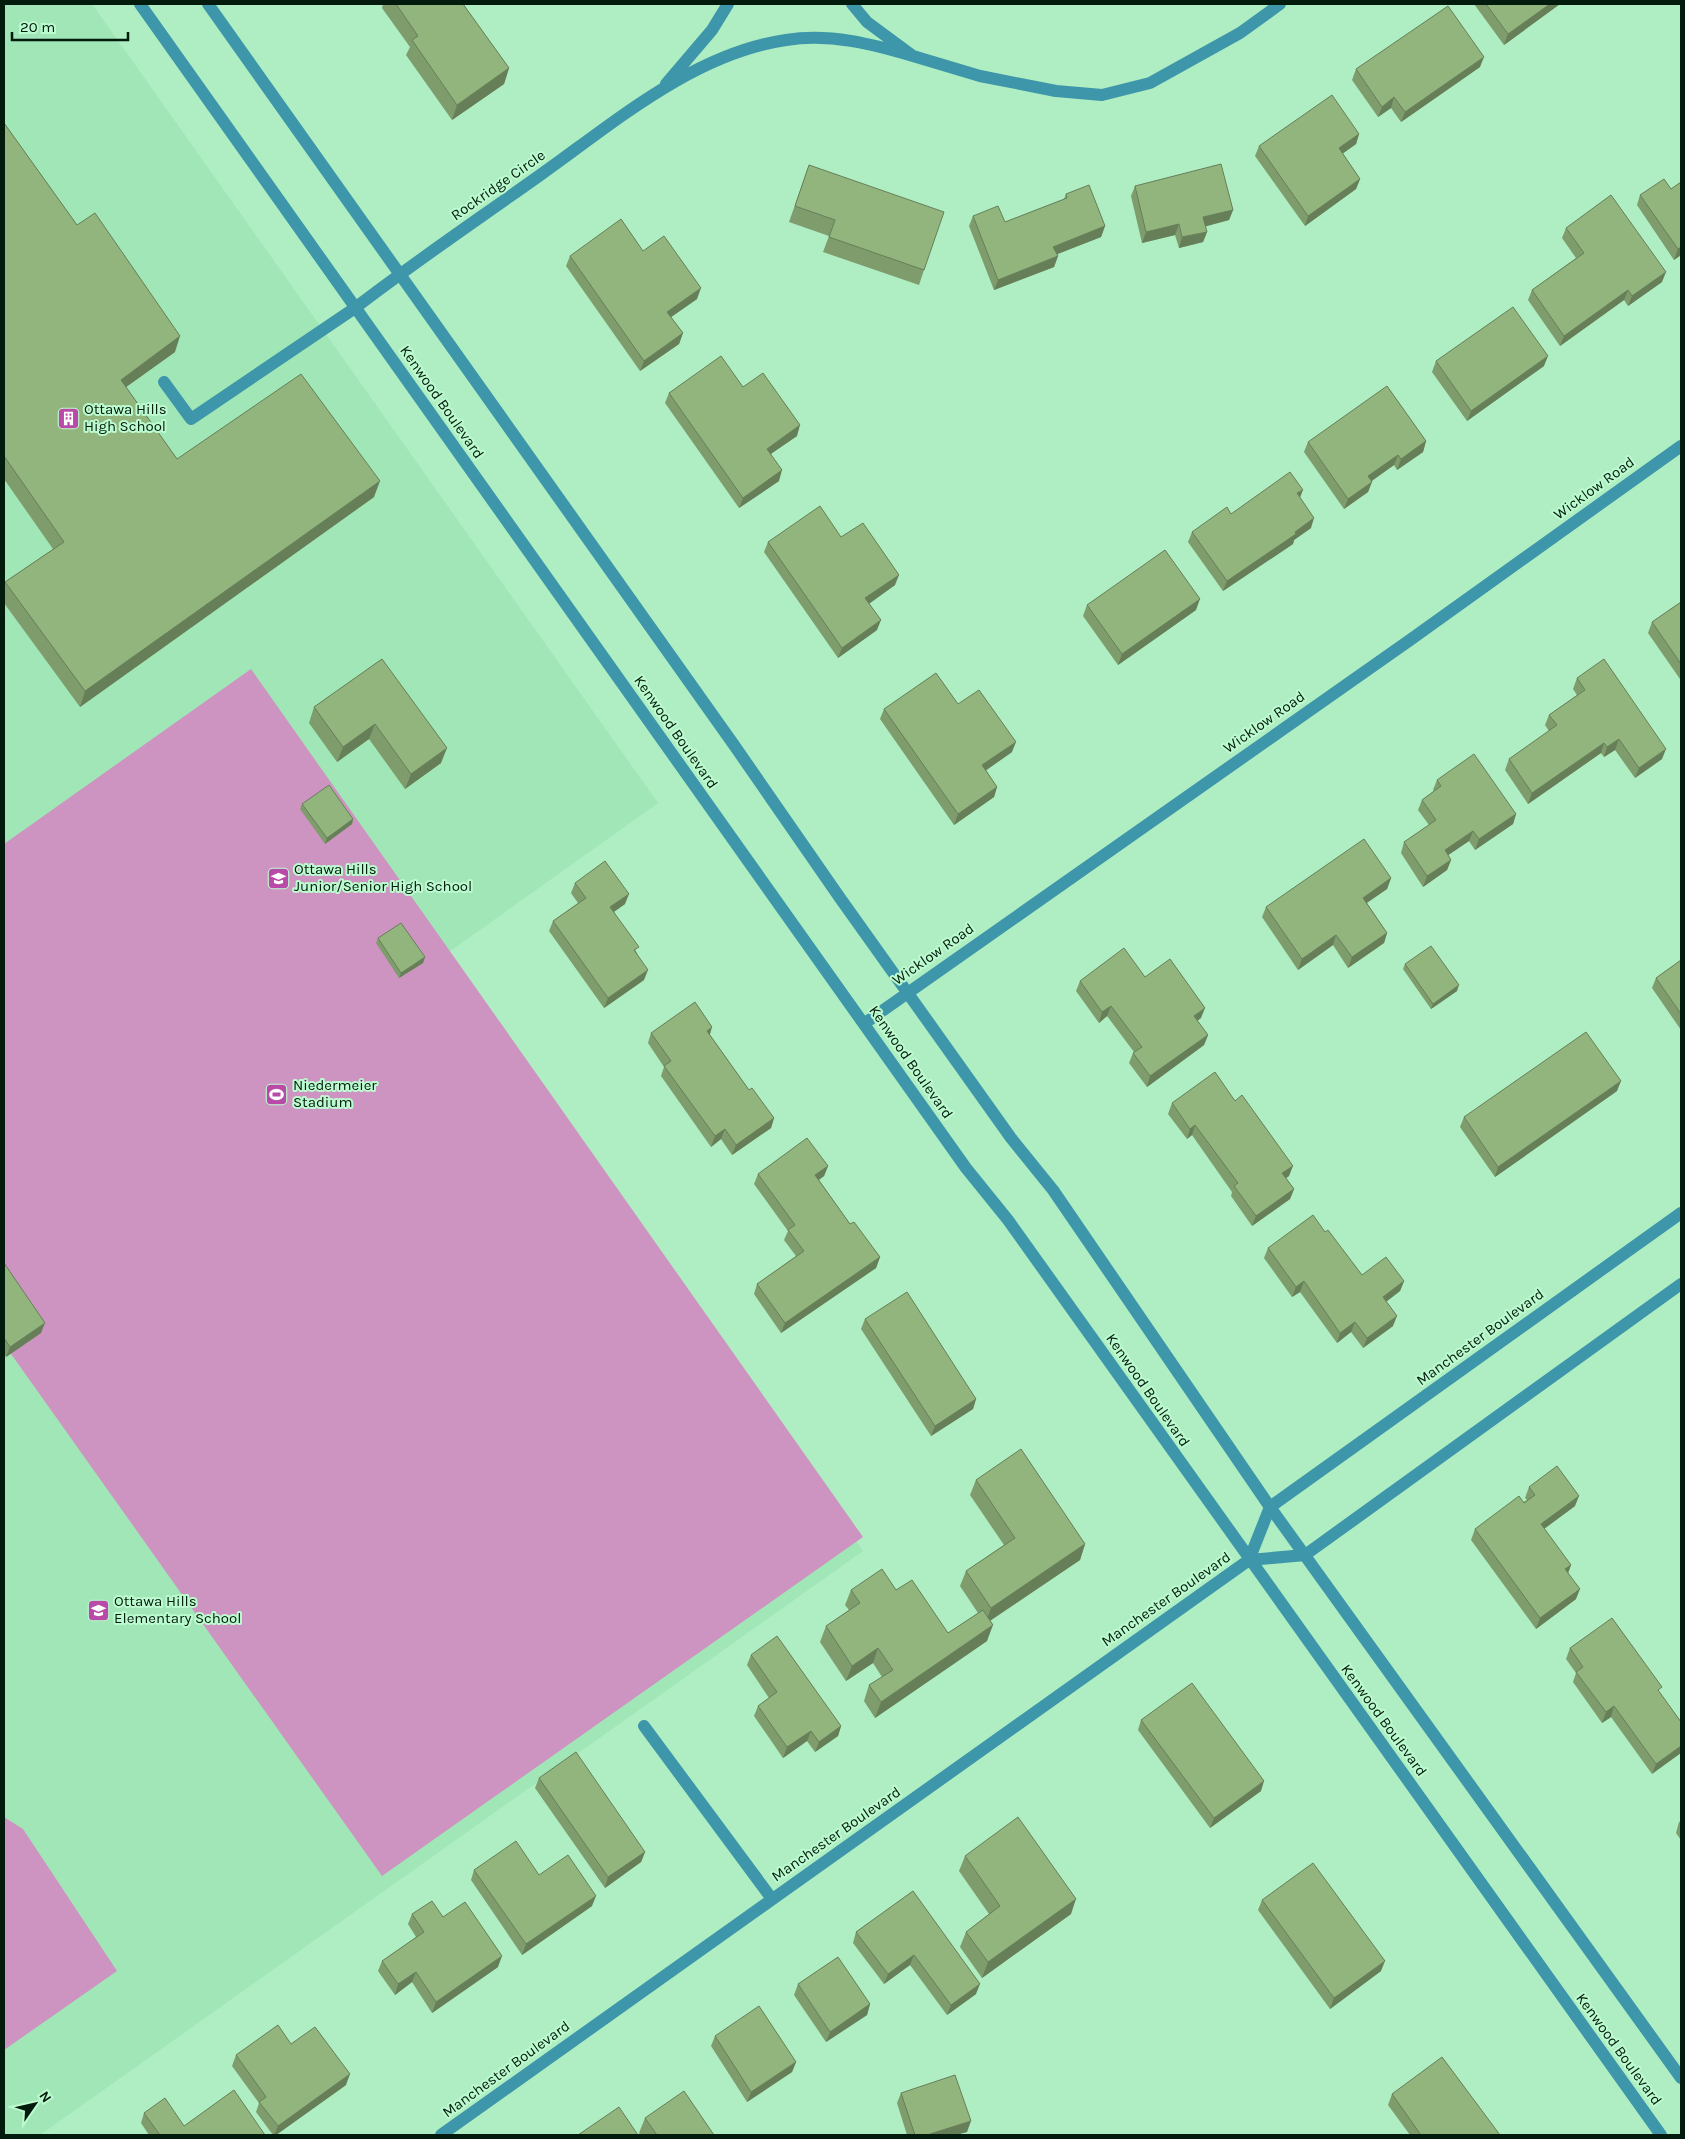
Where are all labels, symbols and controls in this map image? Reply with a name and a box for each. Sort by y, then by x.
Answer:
scale bar [12,10,129,42]
text: 20 m [20,18,55,36]
street label: Rockridge Circle [447,146,549,224]
street label: Kenwood Boulevard [396,342,488,462]
place label: Ottawa Hills High School [84,400,167,435]
building icon: Ottawa Hills High School [56,406,80,430]
street label: Wicklow Road [1550,453,1638,523]
street label: Kenwood Boulevard [630,672,722,792]
street label: Wicklow Road [1220,687,1308,757]
place label: Ottawa Hills Junior/Senior High School [294,860,472,895]
school or university icon: Ottawa Hills Junior/Senior High School [266,866,290,890]
street label: Wicklow Road [889,919,977,989]
street label: Kenwood Boulevard [865,1002,957,1122]
place label: Niedermeier Stadium [293,1076,377,1111]
sports icon: Niedermeier Stadium [265,1082,289,1106]
street label: Manchester Boulevard [1413,1285,1547,1389]
street label: Kenwood Boulevard [1102,1330,1194,1450]
street label: Manchester Boulevard [1098,1548,1234,1650]
place label: Ottawa Hills Elementary School [114,1592,241,1627]
school or university icon: Ottawa Hills Elementary School [86,1598,110,1622]
street label: Kenwood Boulevard [1337,1660,1431,1780]
street label: Manchester Boulevard [768,1783,904,1885]
street label: Kenwood Boulevard [1572,1989,1666,2109]
street label: Manchester Boulevard [439,2017,573,2121]
north arrow [10,2079,60,2129]
text: N [36,2088,55,2106]

